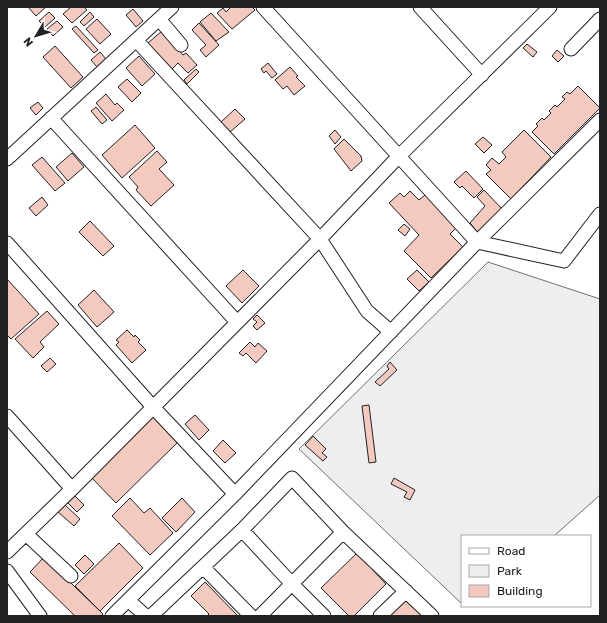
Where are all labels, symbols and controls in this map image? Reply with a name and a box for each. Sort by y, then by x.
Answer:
north arrow [16,16,56,56]
text: N [21,35,36,49]
legend [461,535,591,607]
text: Road [497,544,525,558]
text: Park [497,564,523,578]
text: Building [497,584,543,598]

